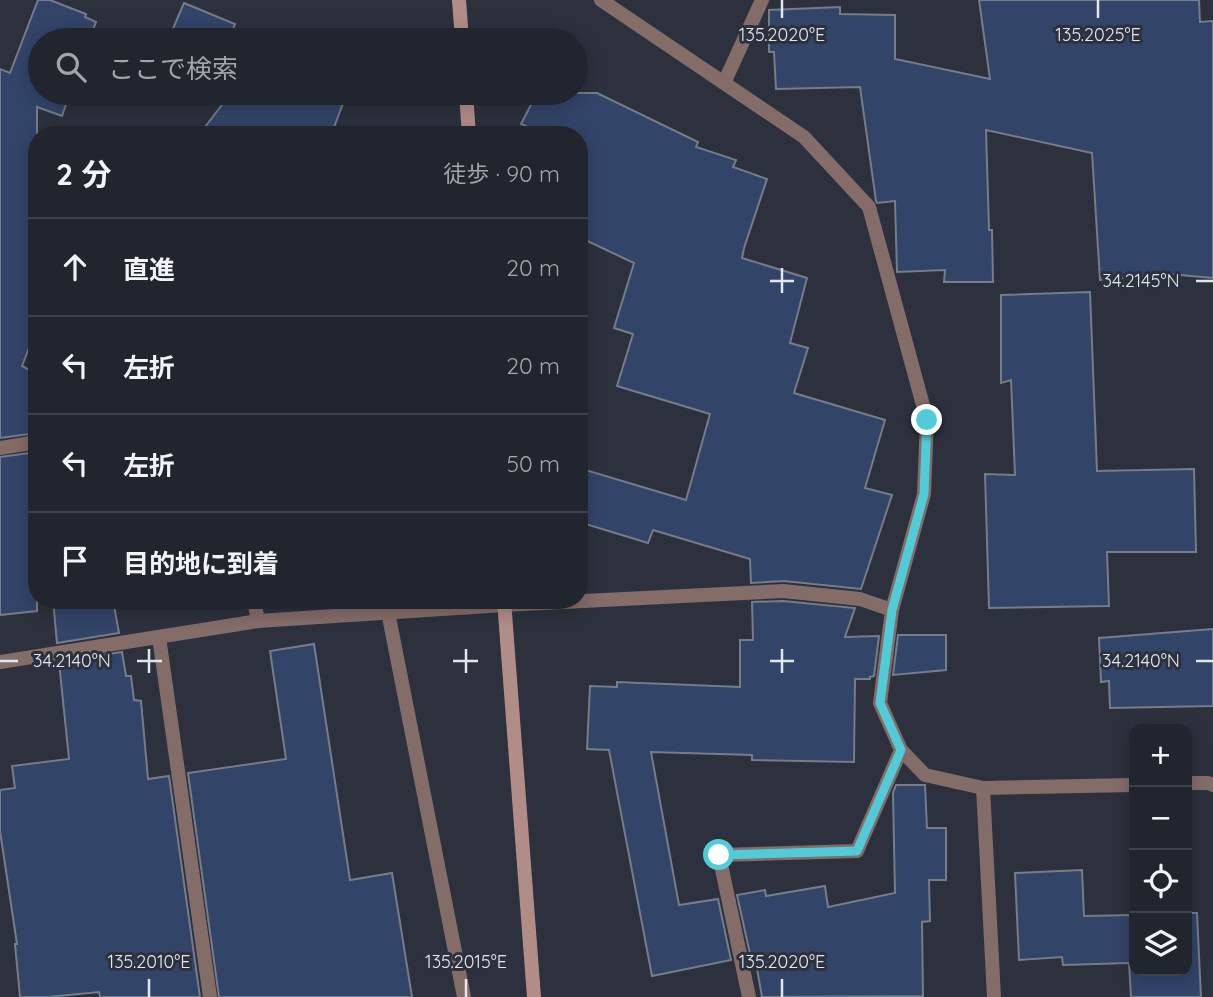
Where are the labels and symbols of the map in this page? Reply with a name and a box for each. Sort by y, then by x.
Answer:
text: 135.2020°E [739,23,825,46]
text: 135.2025°E [1055,23,1141,46]
text: 34.2145°N [1102,269,1180,292]
route end [911,404,942,435]
text: 34.2140°N [33,649,111,672]
text: 34.2140°N [1102,649,1180,672]
route start [703,839,734,870]
text: 135.2010°E [108,950,190,973]
text: 135.2015°E [425,950,507,973]
text: 135.2020°E [739,950,825,973]

